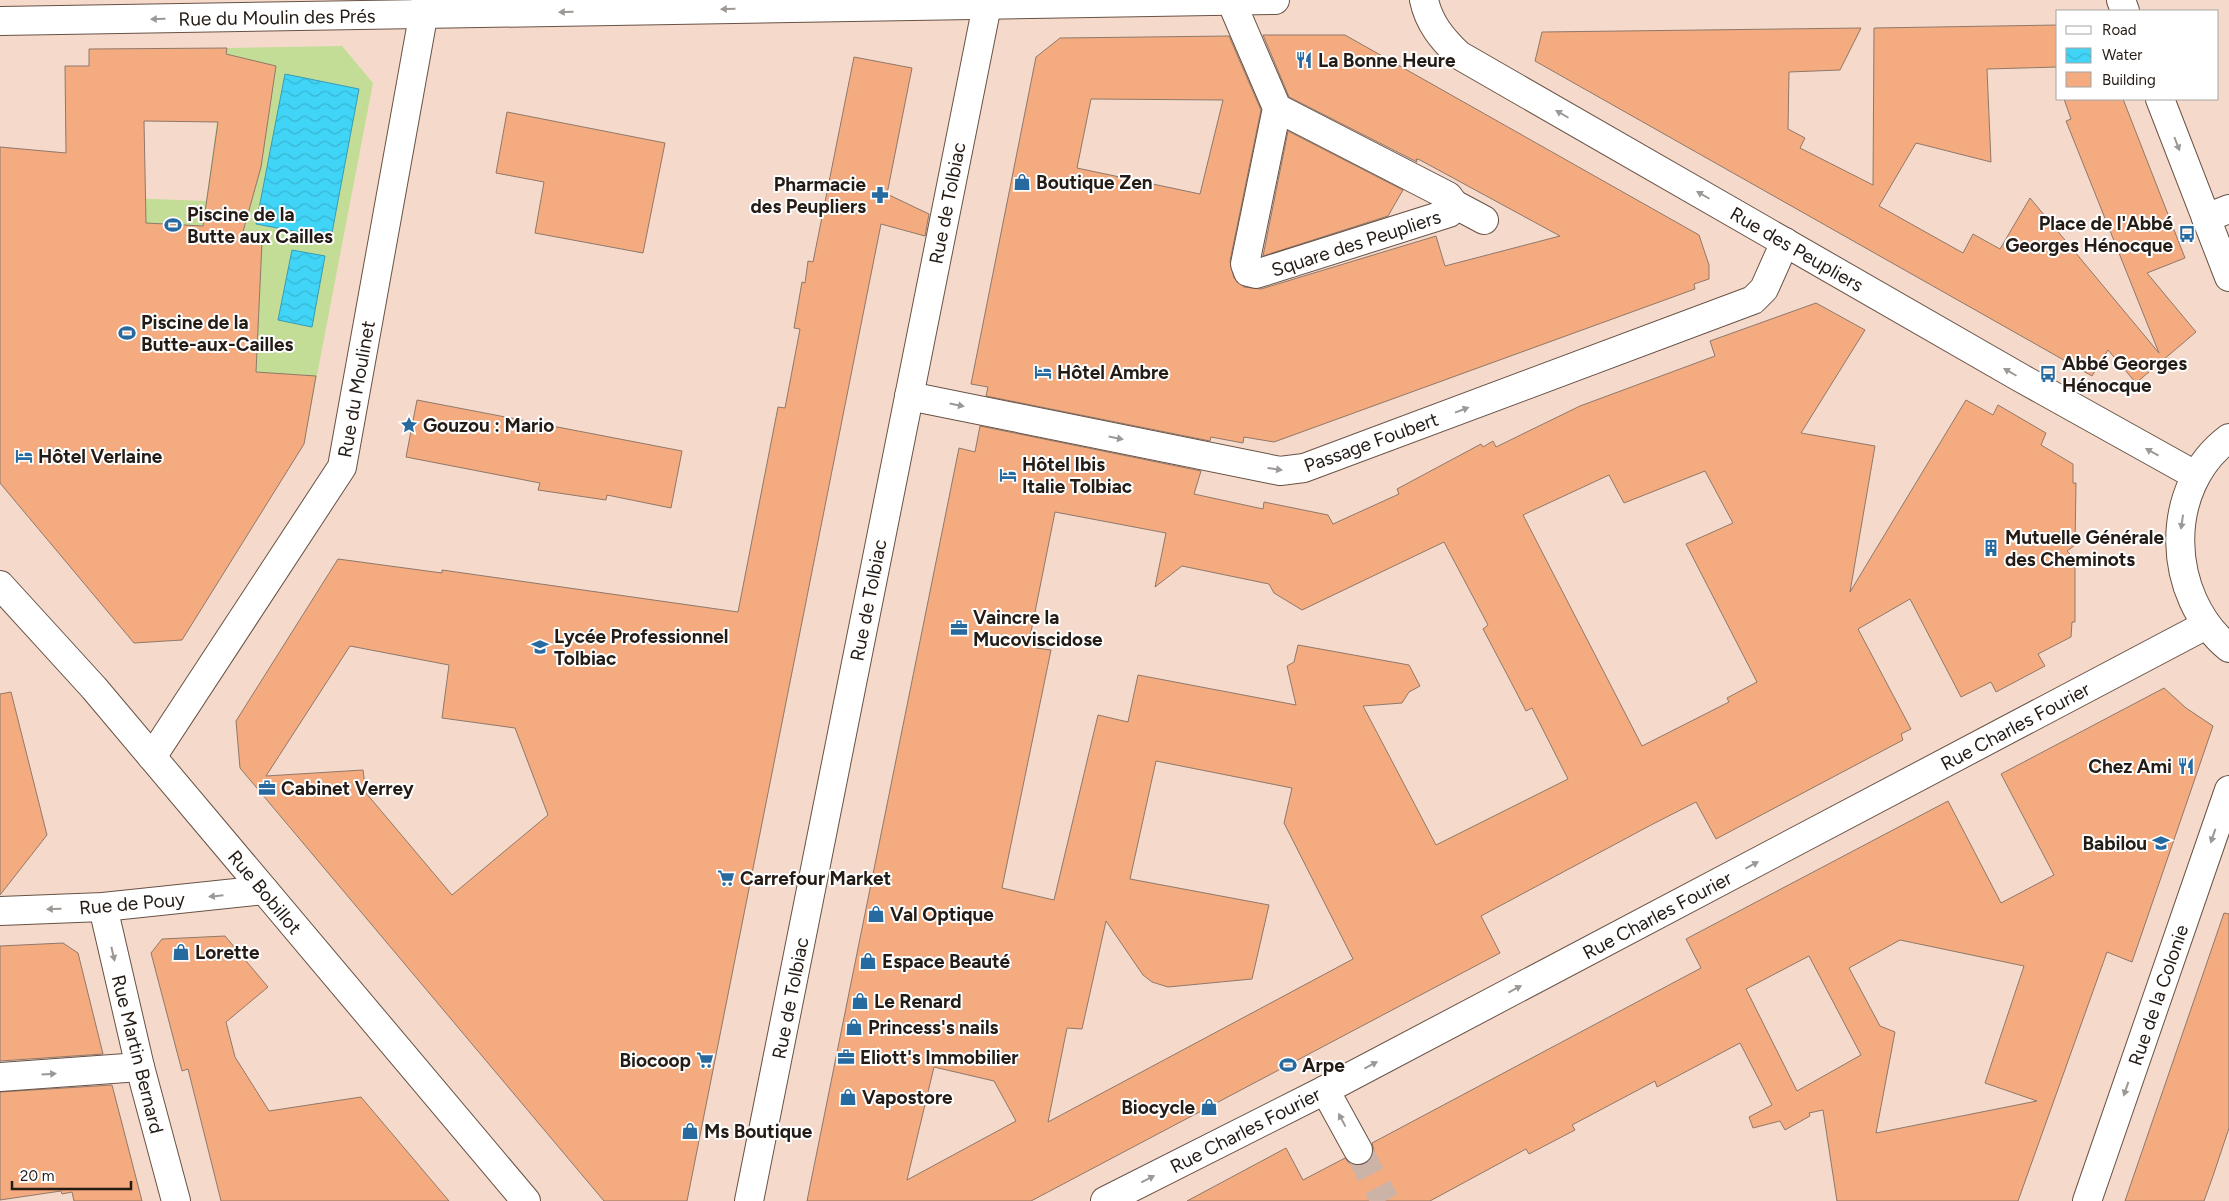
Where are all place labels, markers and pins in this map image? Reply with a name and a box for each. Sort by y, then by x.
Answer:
place label: La Bonne Heure [1318,49,1456,72]
restaurant icon: La Bonne Heure [1294,50,1314,70]
place label: Boutique Zen [1036,171,1153,194]
shop icon: Boutique Zen [1012,172,1032,192]
place label: Pharmacie des Peupliers [751,173,866,218]
pharmacy icon: Pharmacie des Peupliers [870,185,890,205]
place label: Piscine de la Butte aux Cailles [187,203,333,248]
place label: Place de l'Abbé Georges Hénocque [2005,212,2173,257]
sports icon: Piscine de la Butte aux Cailles [163,215,183,235]
bus stop icon: Place de l'Abbé Georges Hénocque [2177,224,2197,244]
place label: Piscine de la Butte-aux-Cailles [141,311,293,356]
sports icon: Piscine de la Butte-aux-Cailles [117,323,137,343]
place label: Abbé Georges Hénocque [2062,352,2187,397]
place label: Hôtel Ambre [1057,361,1169,384]
hotel icon: Hôtel Ambre [1033,362,1053,382]
bus stop icon: Abbé Georges Hénocque [2038,364,2058,384]
place label: Gouzou : Mario [423,414,554,437]
place icon: Gouzou : Mario [399,415,419,435]
place label: Hôtel Verlaine [38,445,163,468]
hotel icon: Hôtel Verlaine [14,446,34,466]
place label: Hôtel Ibis Italie Tolbiac [1022,453,1132,498]
hotel icon: Hôtel Ibis Italie Tolbiac [998,465,1018,485]
place label: Mutuelle Générale des Cheminots [2005,526,2165,571]
building icon: Mutuelle Générale des Cheminots [1981,538,2001,558]
place label: Vaincre la Mucoviscidose [973,606,1103,651]
office icon: Vaincre la Mucoviscidose [949,618,969,638]
place label: Lycée Professionnel Tolbiac [554,625,728,670]
school or university icon: Lycée Professionnel Tolbiac [530,637,550,657]
place label: Chez Ami [2088,755,2172,778]
restaurant icon: Chez Ami [2176,756,2196,776]
place label: Cabinet Verrey [281,777,414,800]
office icon: Cabinet Verrey [257,778,277,798]
place label: Babilou [2082,832,2147,855]
school or university icon: Babilou [2151,833,2171,853]
place label: Carrefour Market [740,867,891,890]
supermarket icon: Carrefour Market [716,868,736,888]
place label: Val Optique [890,903,994,926]
shop icon: Val Optique [866,904,886,924]
place label: Lorette [195,941,260,964]
shop icon: Lorette [171,942,191,962]
place label: Espace Beauté [882,950,1011,973]
shop icon: Espace Beauté [858,951,878,971]
place label: Le Renard [874,990,961,1013]
shop icon: Le Renard [850,991,870,1011]
place label: Princess's nails [868,1016,999,1039]
shop icon: Princess's nails [844,1017,864,1037]
place label: Eliott's Immobilier [860,1046,1019,1069]
office icon: Eliott's Immobilier [836,1047,856,1067]
place label: Biocoop [619,1049,691,1072]
supermarket icon: Biocoop [695,1050,715,1070]
place label: Arpe [1302,1054,1345,1077]
sports icon: Arpe [1278,1055,1298,1075]
place label: Vapostore [862,1086,953,1109]
shop icon: Vapostore [838,1087,858,1107]
place label: Biocycle [1121,1096,1195,1119]
shop icon: Biocycle [1199,1097,1219,1117]
place label: Ms Boutique [704,1120,813,1143]
shop icon: Ms Boutique [680,1121,700,1141]

